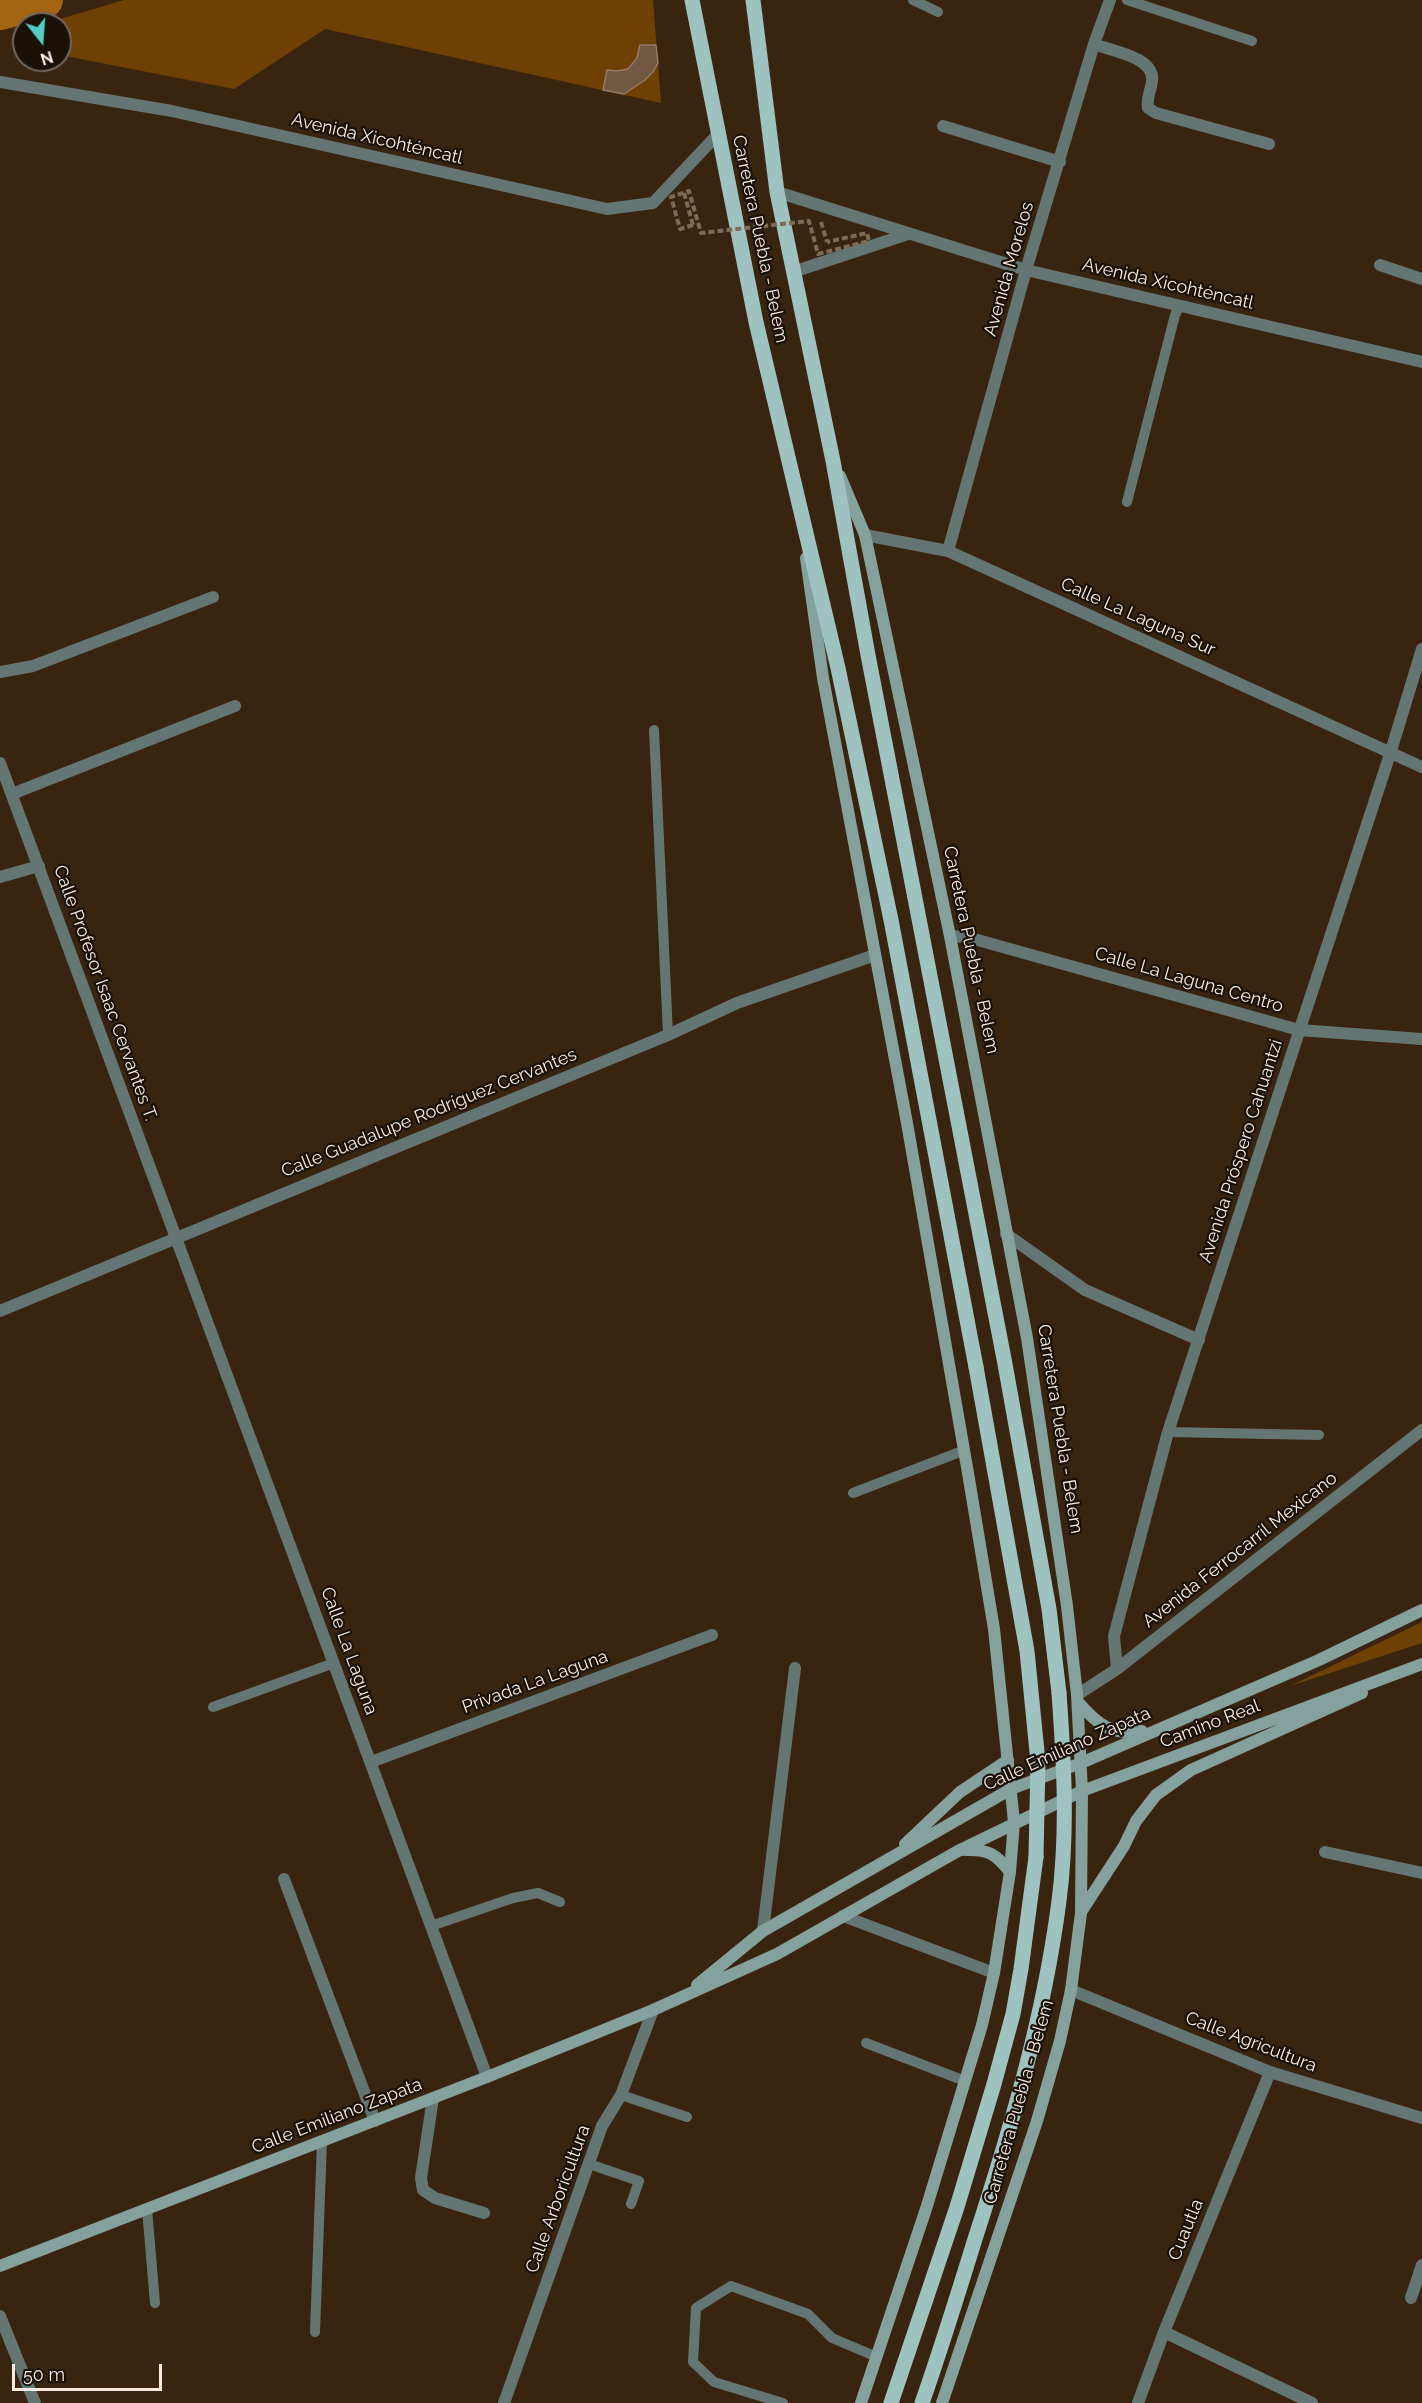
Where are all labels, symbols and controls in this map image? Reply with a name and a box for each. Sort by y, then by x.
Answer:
north arrow [12,12,72,72]
text: N [38,47,55,69]
street label: Avenida Xicohténcatl [289,109,465,169]
street label: Carretera Puebla - Belem [727,133,793,345]
street label: Avenida Morelos [980,199,1038,339]
street label: Avenida Xicohténcatl [1080,254,1256,314]
street label: Calle La Laguna Sur [1057,573,1219,661]
street label: Carretera Puebla - Belem [938,844,1004,1056]
street label: Calle Profesor Isaac Cervantes T. [49,862,161,1124]
street label: Calle La Laguna Centro [1092,943,1286,1017]
street label: Avenida Próspero Cahuantzi [1195,1037,1287,1265]
street label: Calle Guadalupe Rodríguez Cervantes [278,1044,580,1182]
street label: Carretera Puebla - Belem [1033,1323,1087,1535]
street label: Avenida Ferrocarril Mexicano [1139,1467,1341,1633]
street label: Calle La Laguna [316,1584,382,1718]
street label: Privada La Laguna [459,1646,611,1718]
street label: Camino Real [1157,1695,1263,1753]
street label: Calle Emiliano Zapata [980,1702,1154,1796]
street label: Carretera Puebla - Belem [979,1997,1059,2207]
street label: Calle Agricultura [1182,2007,1320,2077]
street label: Calle Emiliano Zapata [249,2074,425,2158]
street label: Calle Arboricultura [521,2122,595,2276]
street label: Cuautla [1164,2196,1208,2264]
scale bar [15,2352,165,2390]
text: 50 m [23,2364,65,2385]

